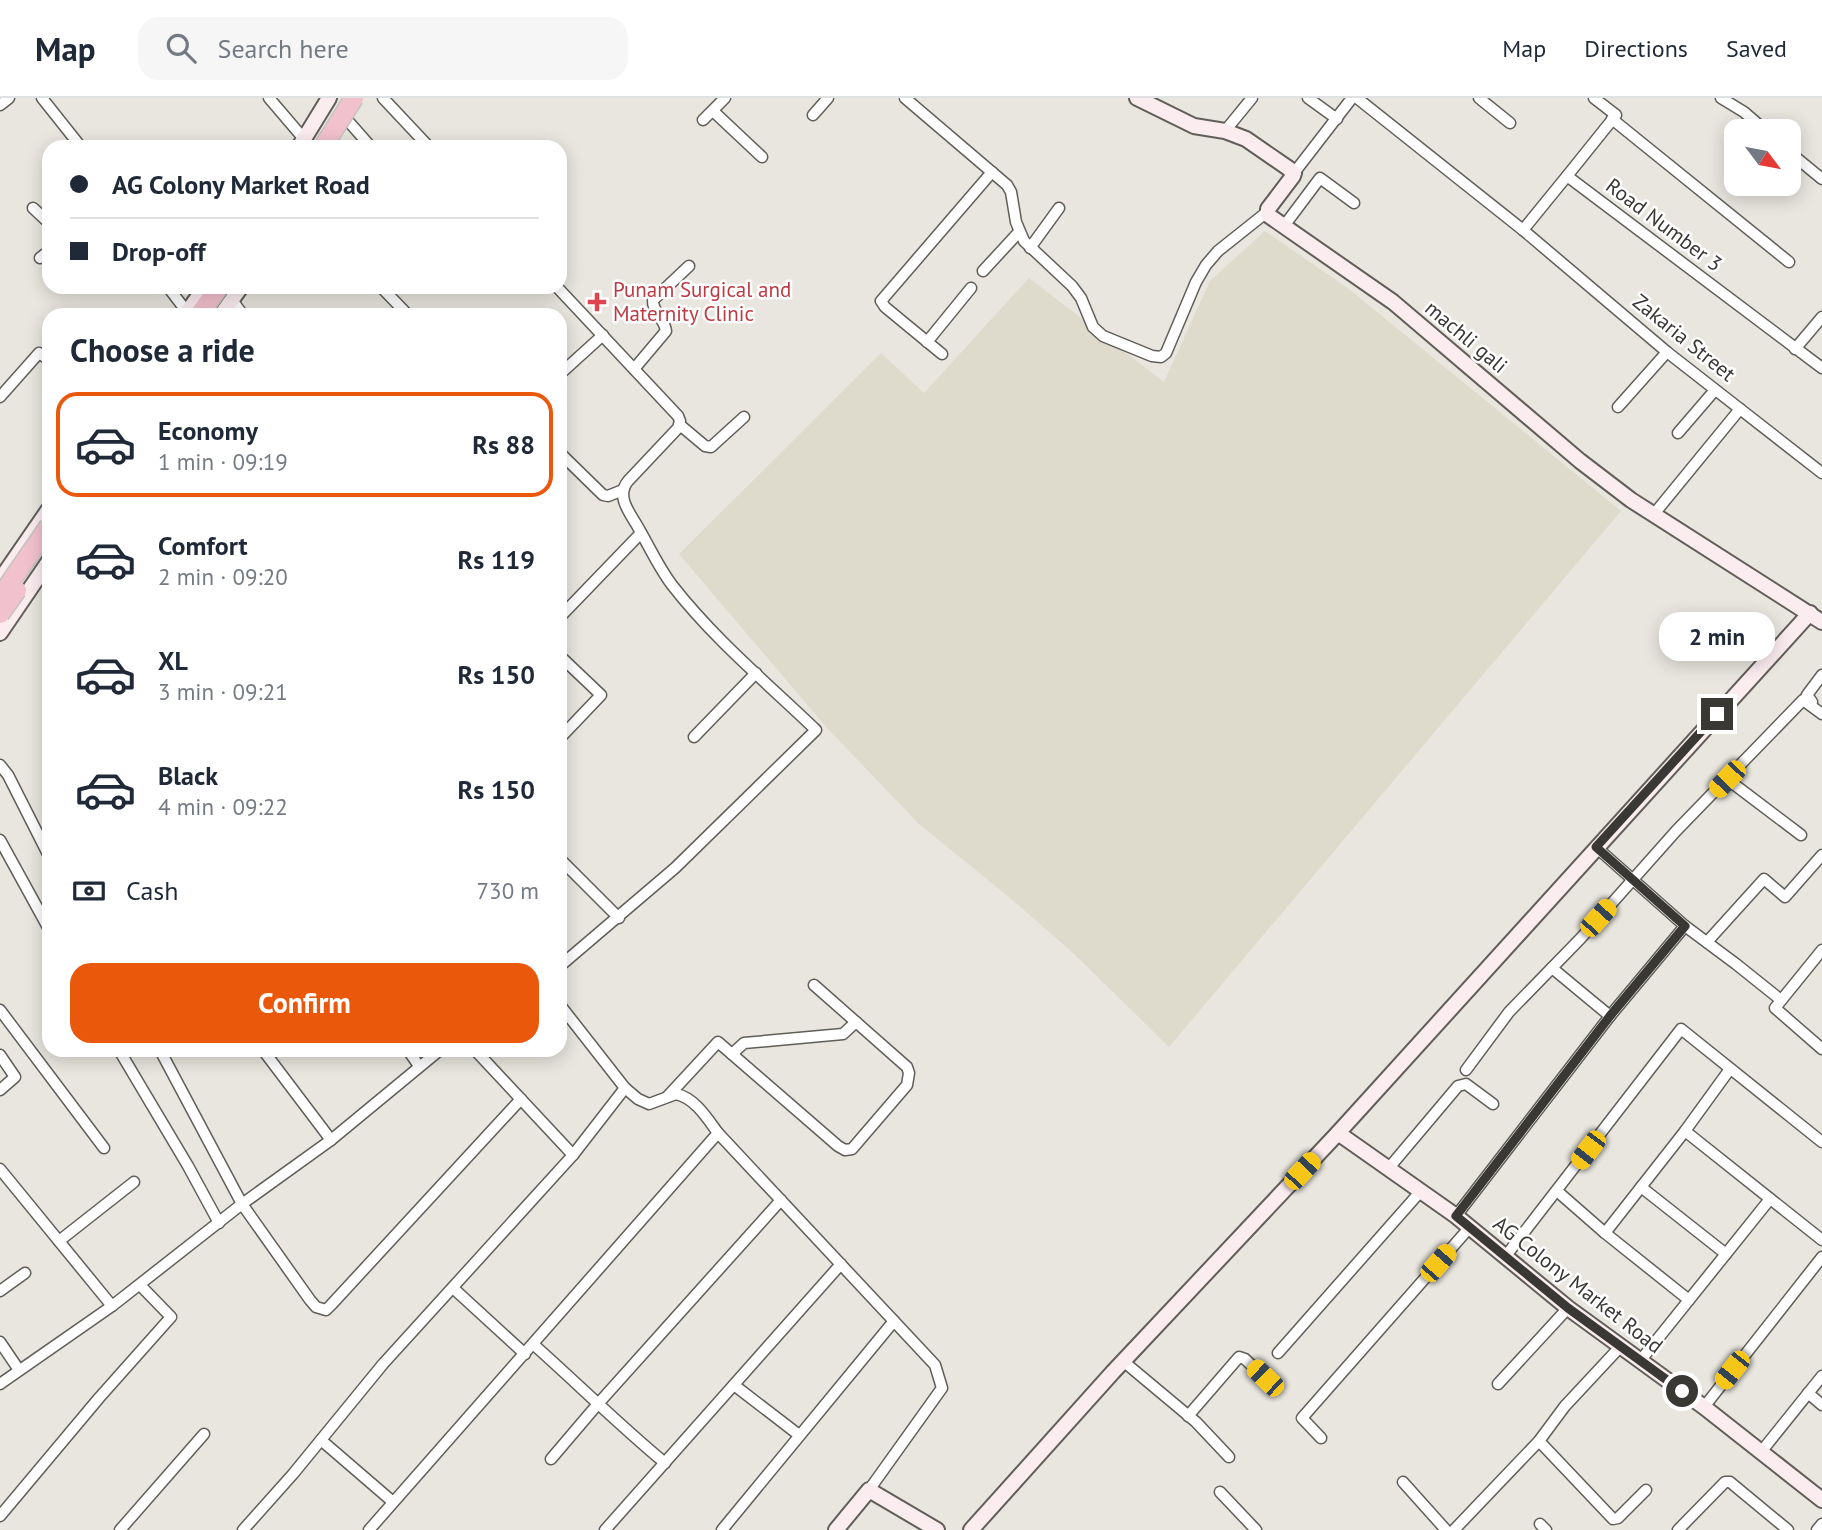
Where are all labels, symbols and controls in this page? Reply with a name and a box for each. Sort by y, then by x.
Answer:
search box [138,17,628,80]
text: Map [35,27,96,70]
icon: search [162,29,200,67]
text: Search here [218,32,349,65]
text: Map [1502,33,1546,64]
text: Directions [1584,33,1688,64]
text: Saved [1726,33,1787,64]
north arrow [1724,119,1801,196]
map controls [1724,119,1801,196]
text: AG Colony Market Road [112,168,370,201]
street label: Road Number 3 [1601,172,1728,277]
text: Drop-off [112,235,206,268]
place label: Punam Surgical and Maternity Clinic [613,276,791,327]
street label: Zakaria Street [1628,288,1741,387]
marker: Punam Surgical and Maternity Clinic [587,292,607,312]
street label: machli gali [1420,294,1513,379]
text: Choose a ride [70,329,255,371]
icon: car [74,413,137,476]
text: Economy [158,414,258,447]
text: Rs 88 [472,428,535,461]
text: 1 min · 09:19 [158,447,288,476]
icon: car [74,528,137,591]
text: Comfort [158,529,248,562]
text: Rs 119 [458,543,535,576]
text: 2 min · 09:20 [158,562,288,591]
callout: 2 min [1659,612,1775,662]
text: 2 min [1689,622,1745,651]
icon: car [74,643,137,706]
text: XL [158,644,188,677]
text: Rs 150 [458,658,535,691]
text: 3 min · 09:21 [158,677,288,706]
route end [1701,698,1733,730]
car [1705,757,1750,801]
icon: car [74,758,137,821]
text: Black [158,759,218,792]
text: Rs 150 [458,773,535,806]
text: 4 min · 09:22 [158,792,288,821]
icon: cash [70,872,108,910]
text: Cash [126,874,178,907]
text: 730 m [477,876,539,905]
car [1577,895,1620,941]
button: Confirm [70,963,539,1043]
car [1567,1127,1610,1173]
car [1280,1148,1325,1194]
street label: AG Colony Market Road [1488,1210,1669,1359]
car [1417,1240,1460,1286]
car [1711,1347,1754,1393]
car [1243,1356,1288,1400]
route start [1666,1375,1698,1407]

